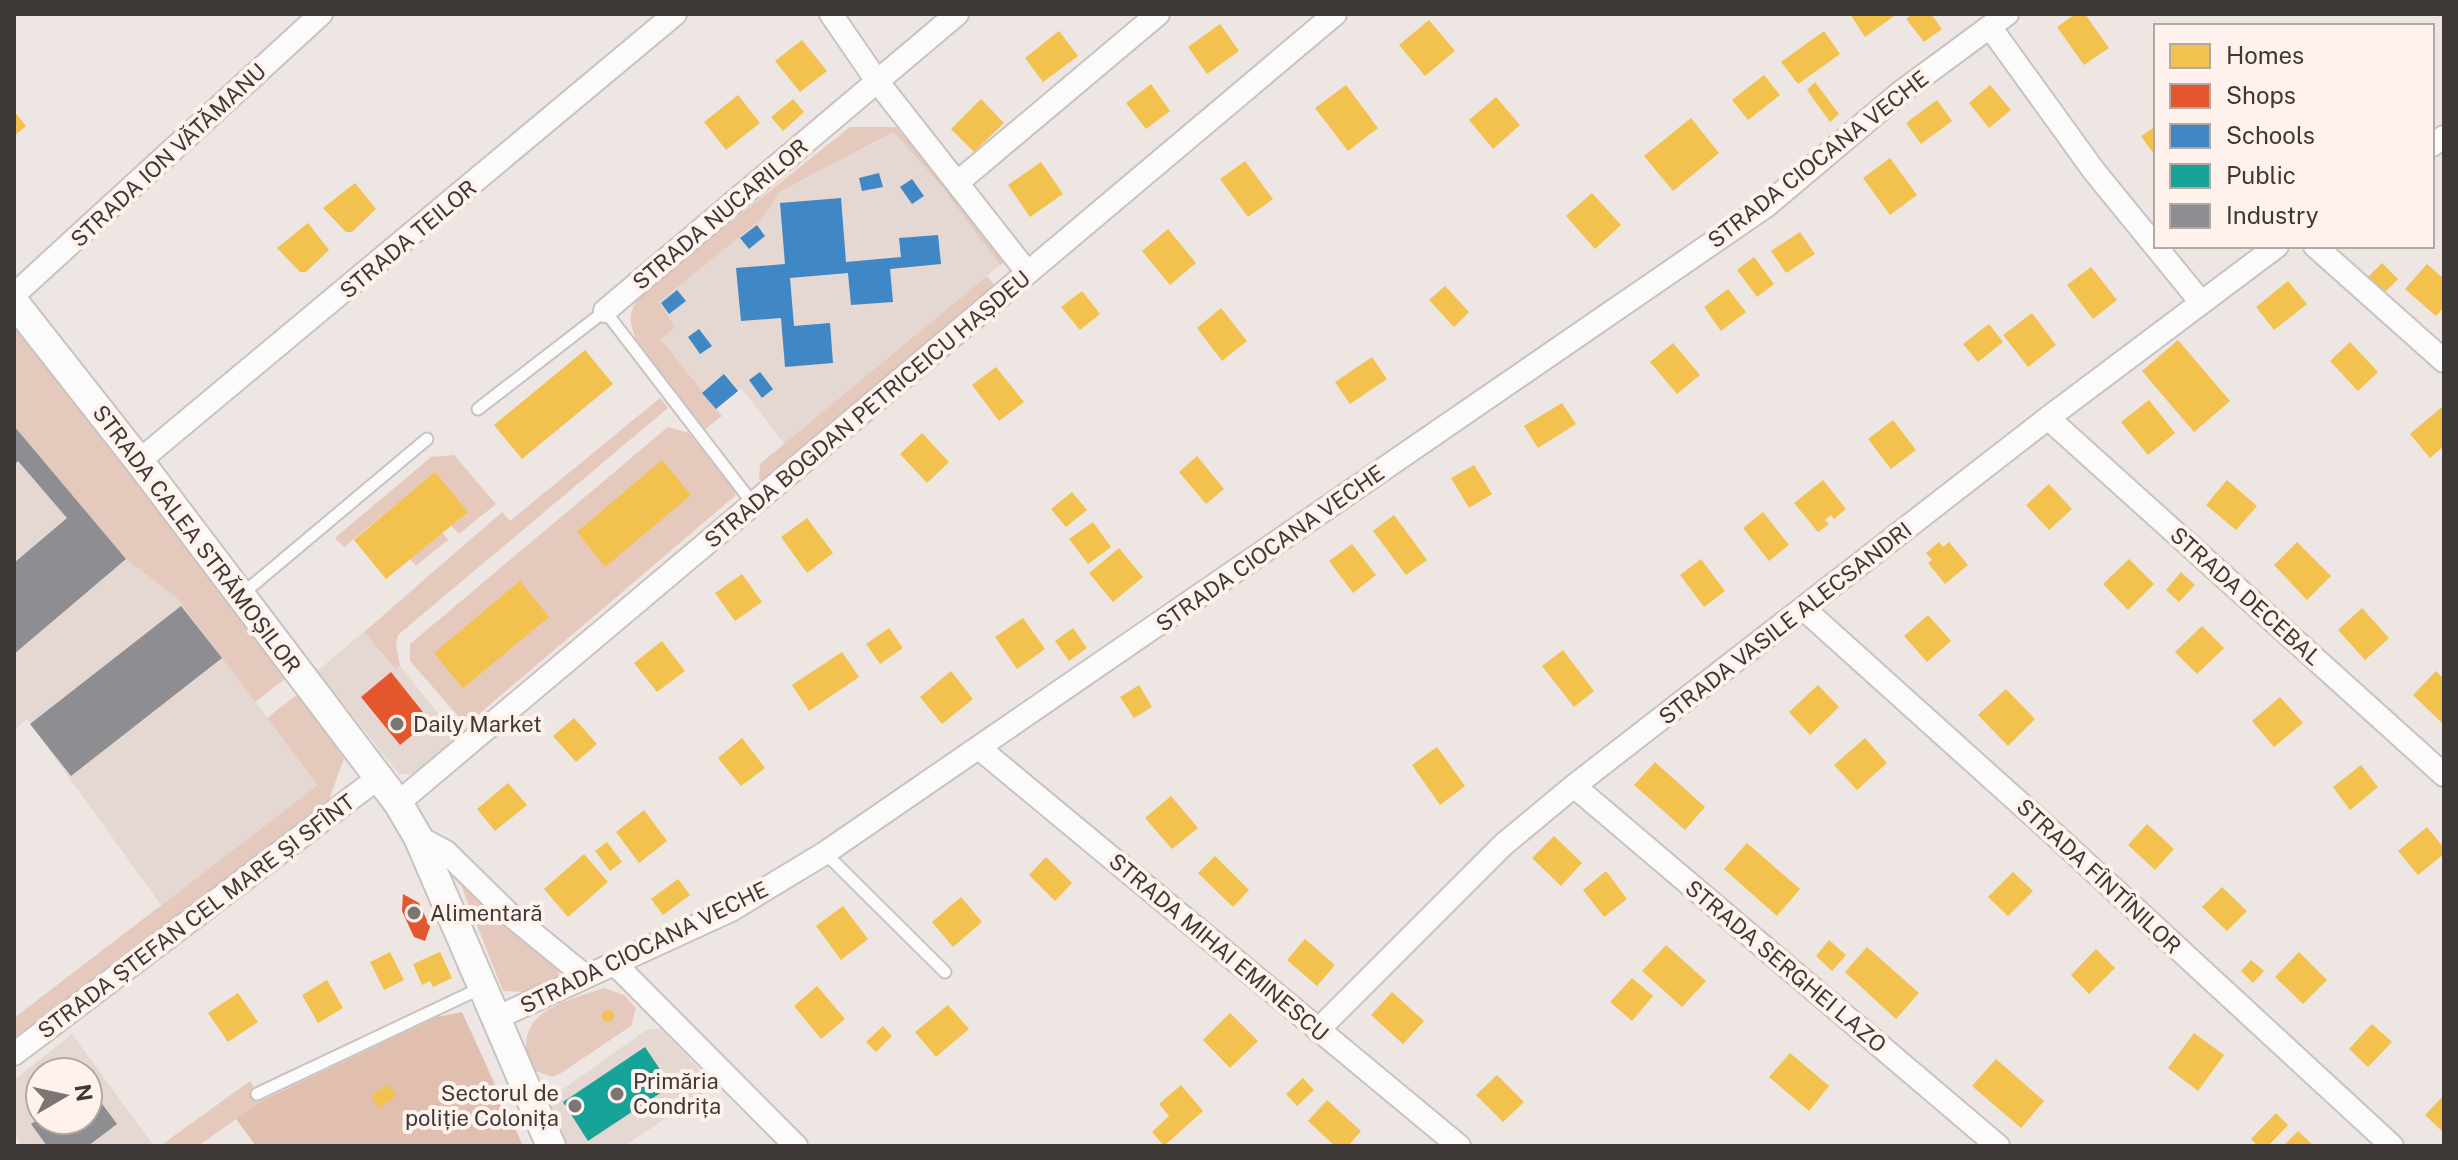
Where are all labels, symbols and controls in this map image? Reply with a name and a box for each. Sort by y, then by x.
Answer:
legend [2154,24,2434,248]
text: Homes [2226,41,2304,69]
street label: STRADA ION VĂTĂMANU [65,58,271,252]
street label: STRADA CIOCANA VECHE [1703,65,1933,253]
text: Shops [2226,81,2296,109]
text: Schools [2226,121,2315,149]
street label: STRADA NUCARILOR [627,133,813,295]
text: Public [2226,161,2296,189]
street label: STRADA TEILOR [335,174,481,304]
text: Industry [2226,201,2319,229]
street label: STRADA BOGDAN PETRICEICU HAȘDEU [699,265,1035,553]
street label: STRADA CALEA STRĂMOȘILOR [88,400,306,678]
street label: STRADA CIOCANA VECHE [1151,459,1389,637]
street label: STRADA VASILE ALECSANDRI [1654,516,1916,730]
street label: STRADA DECEBAL [2165,521,2327,671]
place label: Daily Market [413,711,542,737]
marker: Daily Market [388,715,406,733]
street label: STRADA ȘTEFAN CEL MARE ȘI SFÎNT [32,788,360,1044]
street label: STRADA FÎNTÎNILOR [2012,793,2186,959]
street label: STRADA MIHAI EMINESCU [1104,848,1334,1046]
street label: STRADA SERGHEI LAZO [1680,874,1892,1058]
street label: STRADA CIOCANA VECHE [516,876,772,1018]
place label: Alimentară [430,900,543,926]
marker: Alimentară [405,904,423,922]
north arrow [24,1056,104,1136]
place label: Primăria Condrița [633,1068,721,1119]
place label: Sectorul de poliție Colonița [405,1080,559,1131]
text: N [70,1082,98,1103]
marker: Primăria Condrița [608,1085,626,1103]
marker: Sectorul de poliție Colonița [566,1097,584,1115]

